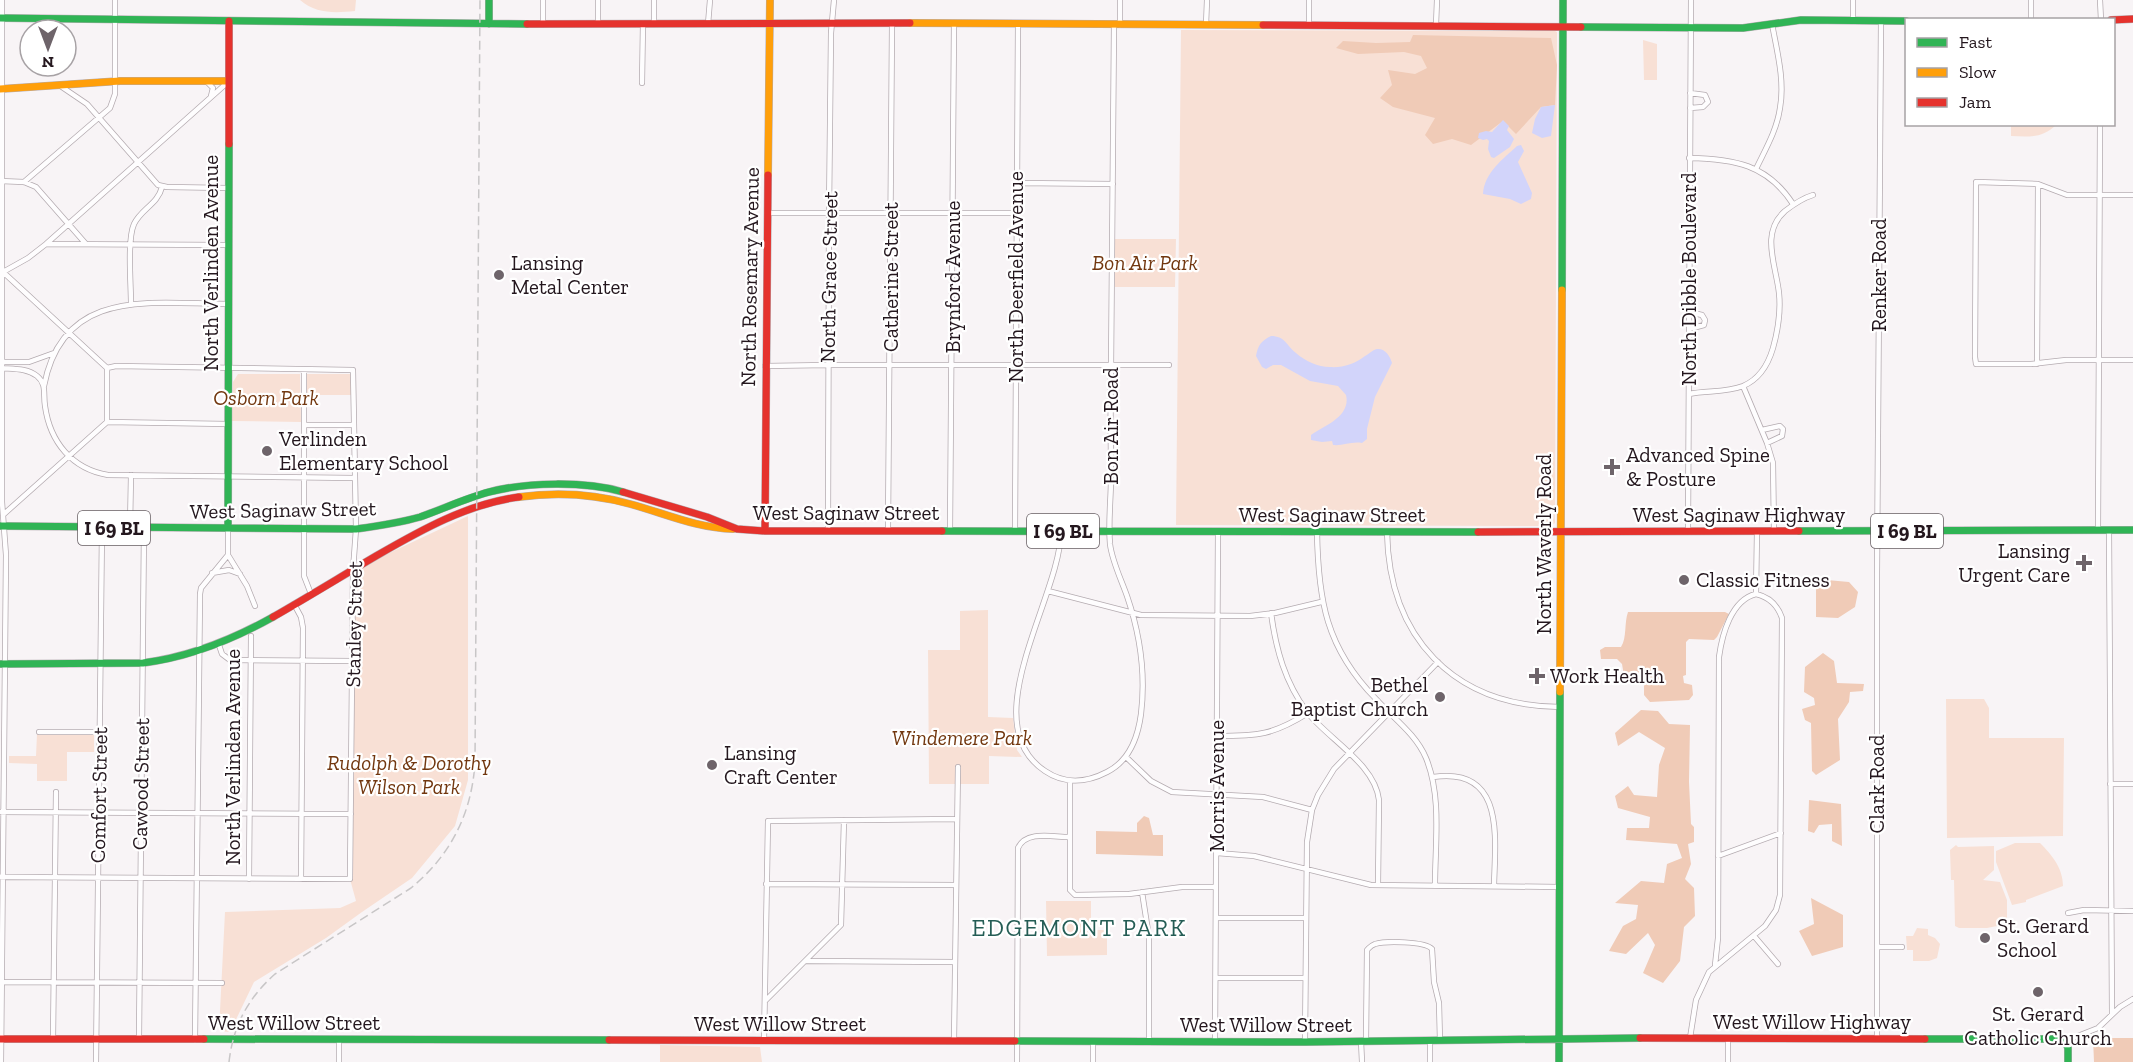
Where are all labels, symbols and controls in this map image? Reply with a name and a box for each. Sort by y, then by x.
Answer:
north arrow [18,18,78,78]
legend [1905,18,2115,126]
text: Fast [1959,31,1992,53]
text: N [42,53,54,72]
text: Slow [1959,61,1996,83]
text: Jam [1959,91,1991,113]
street label: North Verlinden Avenue [198,155,223,371]
street label: North Rosemary Avenue [735,167,764,387]
street label: North Deerfield Avenue [1003,171,1028,383]
street label: North Dibble Boulevard [1676,172,1701,386]
street label: North Grace Street [815,191,843,363]
street label: Brynford Avenue [940,201,965,353]
street label: Catherine Street [878,202,903,352]
street label: Renker Road [1866,218,1891,332]
place label: Lansing Metal Center [511,250,629,299]
park label: Bon Air Park [1092,250,1198,275]
marker: Lansing Metal Center [492,268,506,282]
street label: Bon Air Road [1098,367,1123,485]
park label: Osborn Park [213,385,319,410]
place label: Verlinden Elementary School [278,426,449,475]
place label: Advanced Spine & Posture [1626,442,1770,491]
marker: Verlinden Elementary School [260,444,274,458]
street label: North Waverly Road [1531,453,1556,634]
marker: Advanced Spine & Posture [1603,458,1621,476]
street label: West Saginaw Street [190,495,377,524]
street label: West Saginaw Street [753,500,939,525]
street label: West Saginaw Street [1239,502,1425,527]
street label: West Saginaw Highway [1633,502,1845,527]
road number: I 69 BL [78,511,150,545]
road number: I 69 BL [1027,514,1099,548]
road number: I 69 BL [1871,514,1943,548]
place label: Lansing Urgent Care [1958,538,2070,587]
marker: Lansing Urgent Care [2075,554,2093,572]
street label: Stanley Street [340,560,367,687]
place label: Classic Fitness [1696,567,1830,592]
marker: Classic Fitness [1677,573,1691,587]
street label: North Verlinden Avenue [220,649,245,865]
place label: Work Health [1550,663,1665,688]
marker: Work Health [1528,667,1546,685]
place label: Bethel Baptist Church [1291,672,1428,721]
marker: Bethel Baptist Church [1433,690,1447,704]
street label: Cawood Street [127,717,154,850]
street label: Morris Avenue [1204,720,1229,852]
park label: Windemere Park [892,725,1032,750]
street label: Comfort Street [85,726,112,863]
street label: Clark Road [1864,734,1889,833]
place label: Lansing Craft Center [724,740,838,789]
park label: Rudolph & Dorothy Wilson Park [327,750,491,799]
marker: Lansing Craft Center [705,758,719,772]
district label: EDGEMONT PARK [971,913,1187,942]
place label: St. Gerard School [1997,913,2089,962]
marker: St. Gerard School [1978,931,1992,945]
marker: St. Gerard Catholic Church [2031,985,2045,999]
place label: St. Gerard Catholic Church [1964,1001,2112,1050]
street label: West Willow Highway [1713,1009,1911,1034]
street label: West Willow Street [208,1010,380,1035]
street label: West Willow Street [694,1011,866,1036]
street label: West Willow Street [1180,1012,1352,1037]

